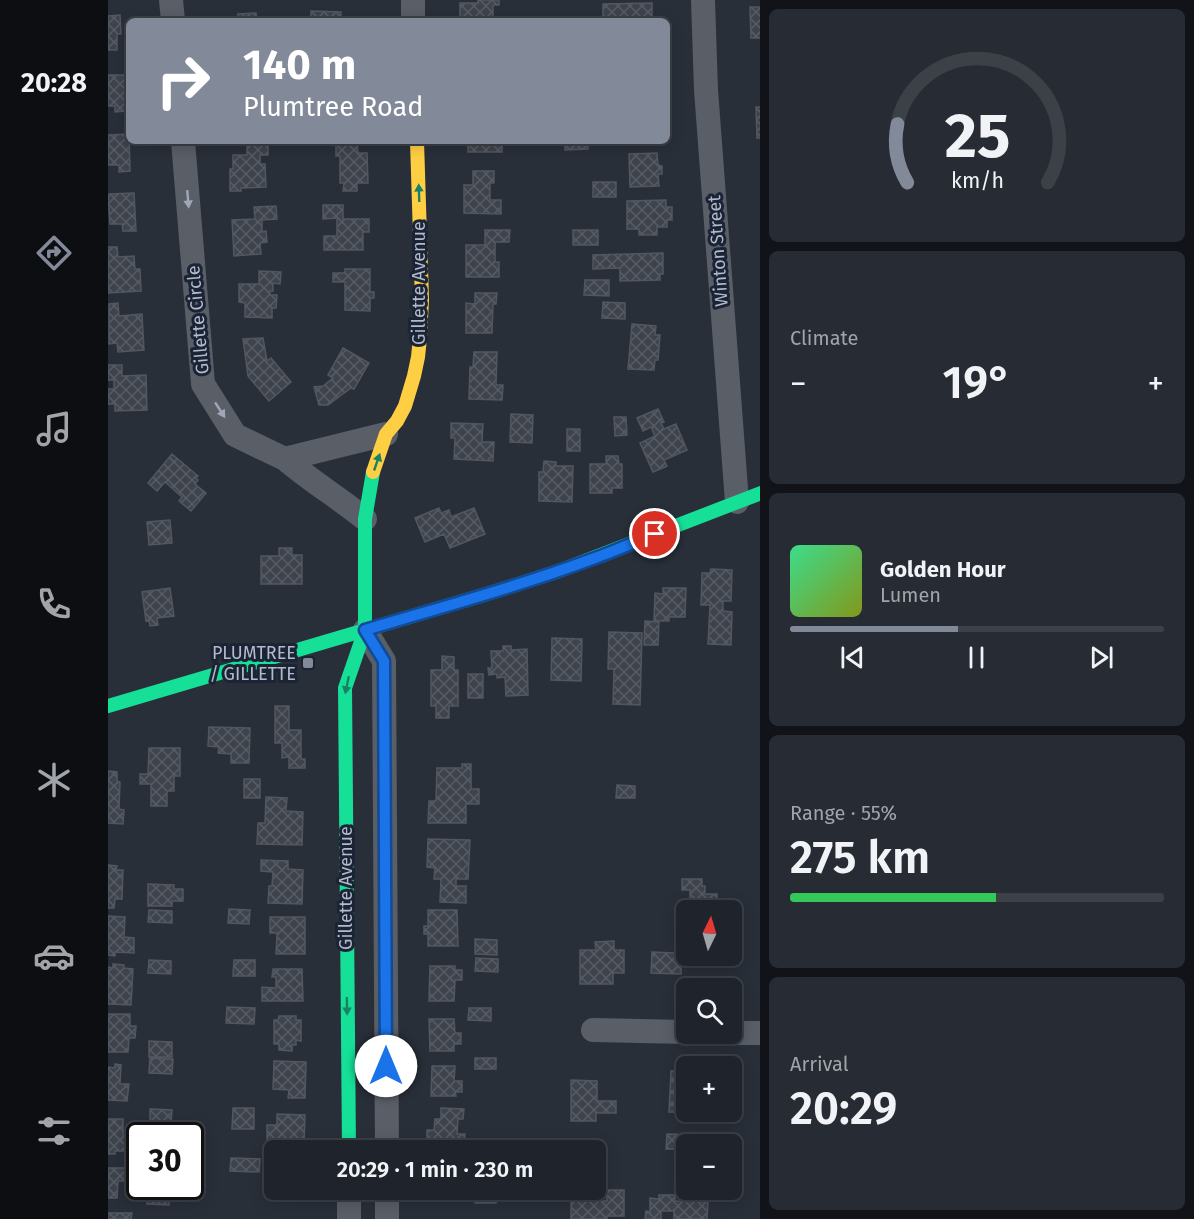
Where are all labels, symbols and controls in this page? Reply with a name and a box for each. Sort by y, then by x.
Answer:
text: 140 m [243,40,356,90]
icon: right [144,42,222,120]
text: 20:28 [21,67,87,99]
text: Plumtree Road [243,91,423,123]
text: 25 [944,99,1010,174]
text: km/h [950,168,1004,194]
one-way arrow [414,183,423,202]
one-way arrow [183,190,193,209]
street label: Winton Street [703,194,733,307]
street label: Gillette Avenue [408,221,430,345]
icon: directions [33,232,75,274]
street label: Gillette Circle [182,265,214,375]
text: Climate [790,326,858,350]
text: 19° [943,356,1011,410]
text: − [790,364,807,404]
text: + [1148,364,1164,404]
one-way arrow [214,402,225,418]
icon: music [33,408,75,450]
one-way arrow [372,453,382,471]
pin [629,508,680,559]
icon: arrive [638,517,671,550]
text: Golden Hour [880,556,1006,583]
icon: phone [33,583,75,625]
text: Lumen [880,583,941,607]
icon: previous [836,641,869,674]
icon: pause [960,641,993,674]
icon: next [1085,641,1118,674]
place label: PLUMTREE / GILLETTE [209,642,296,685]
marker: PLUMTREE / GILLETTE [301,656,315,670]
one-way arrow [342,676,351,695]
icon: climate [33,759,75,801]
text: Range · 55% [790,801,897,825]
street label: Gillette Avenue [335,826,357,950]
text: 275 km [790,831,930,885]
north arrow [676,900,742,966]
map controls [676,900,742,1200]
icon: car [33,935,75,977]
button: search [676,978,742,1044]
one-way arrow [342,996,352,1015]
position arrow [354,1034,418,1098]
text: Arrival [790,1052,849,1076]
button: + [676,1056,742,1122]
text: 20:29 [790,1082,897,1136]
icon: filters [33,1110,75,1152]
speed limit sign: 30 [126,1122,204,1200]
button: − [676,1134,742,1200]
text: 20:29 · 1 min · 230 m [337,1156,533,1183]

